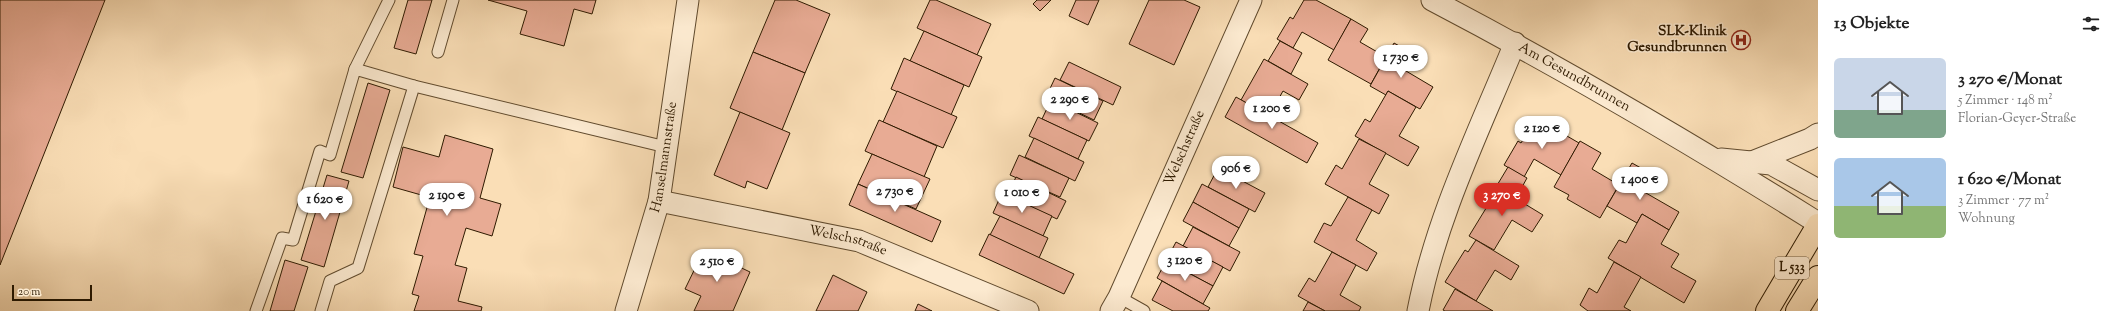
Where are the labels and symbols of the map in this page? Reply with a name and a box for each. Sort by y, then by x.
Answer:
place label: SLK-Klinik Gesundbrunnen [1627,22,1728,58]
hospital icon: SLK-Klinik Gesundbrunnen [1730,29,1752,51]
street label: Am Gesundbrunnen [1514,38,1634,117]
pin: 1 730 € [1364,45,1438,79]
pin: 2 290 € [1033,87,1107,121]
pin: 1 200 € [1235,96,1309,130]
street label: Hanselmannstraße [646,100,683,215]
street label: Welschstraße [1160,107,1211,189]
pin: 2 120 € [1505,116,1579,150]
pin: 906 € [1208,156,1264,190]
pin: 1 400 € [1603,167,1677,201]
pin: 2 730 € [858,179,932,213]
pin: 1 010 € [985,180,1059,214]
pin: 2 190 € [410,183,484,217]
pin: 3 270 € [1465,183,1539,217]
pin: 1 620 € [288,187,362,221]
street label: Welschstraße [807,221,890,261]
pin: 3 120 € [1148,248,1222,282]
pin: 2 510 € [680,249,754,283]
road number: L 533 [1775,257,1809,279]
scale bar [12,283,92,302]

